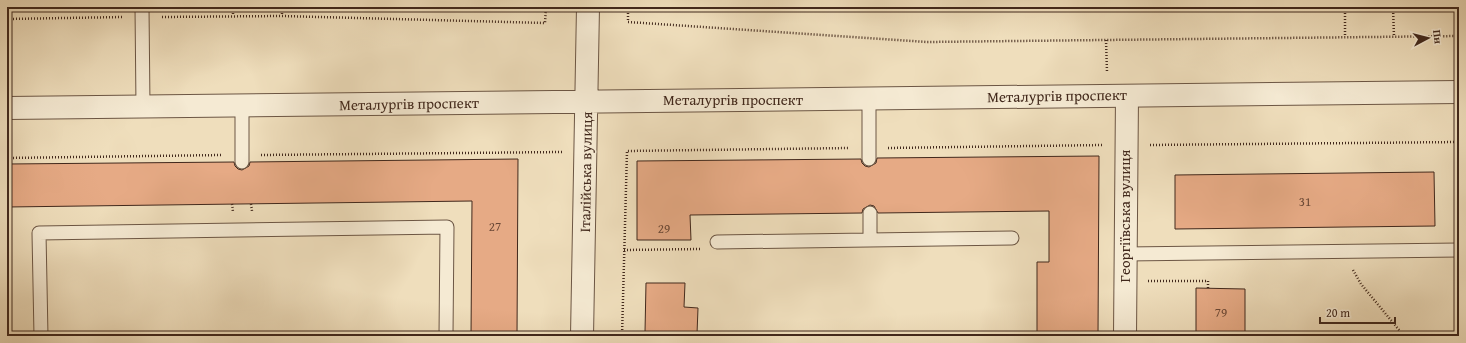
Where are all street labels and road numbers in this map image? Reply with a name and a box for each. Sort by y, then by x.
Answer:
street label: Металургів проспект [987,84,1128,107]
street label: Металургів проспект [663,89,804,110]
street label: Металургів проспект [339,92,480,115]
street label: Італійська вулиця [574,111,597,233]
street label: Георгіївська вулиця [1114,149,1135,282]

